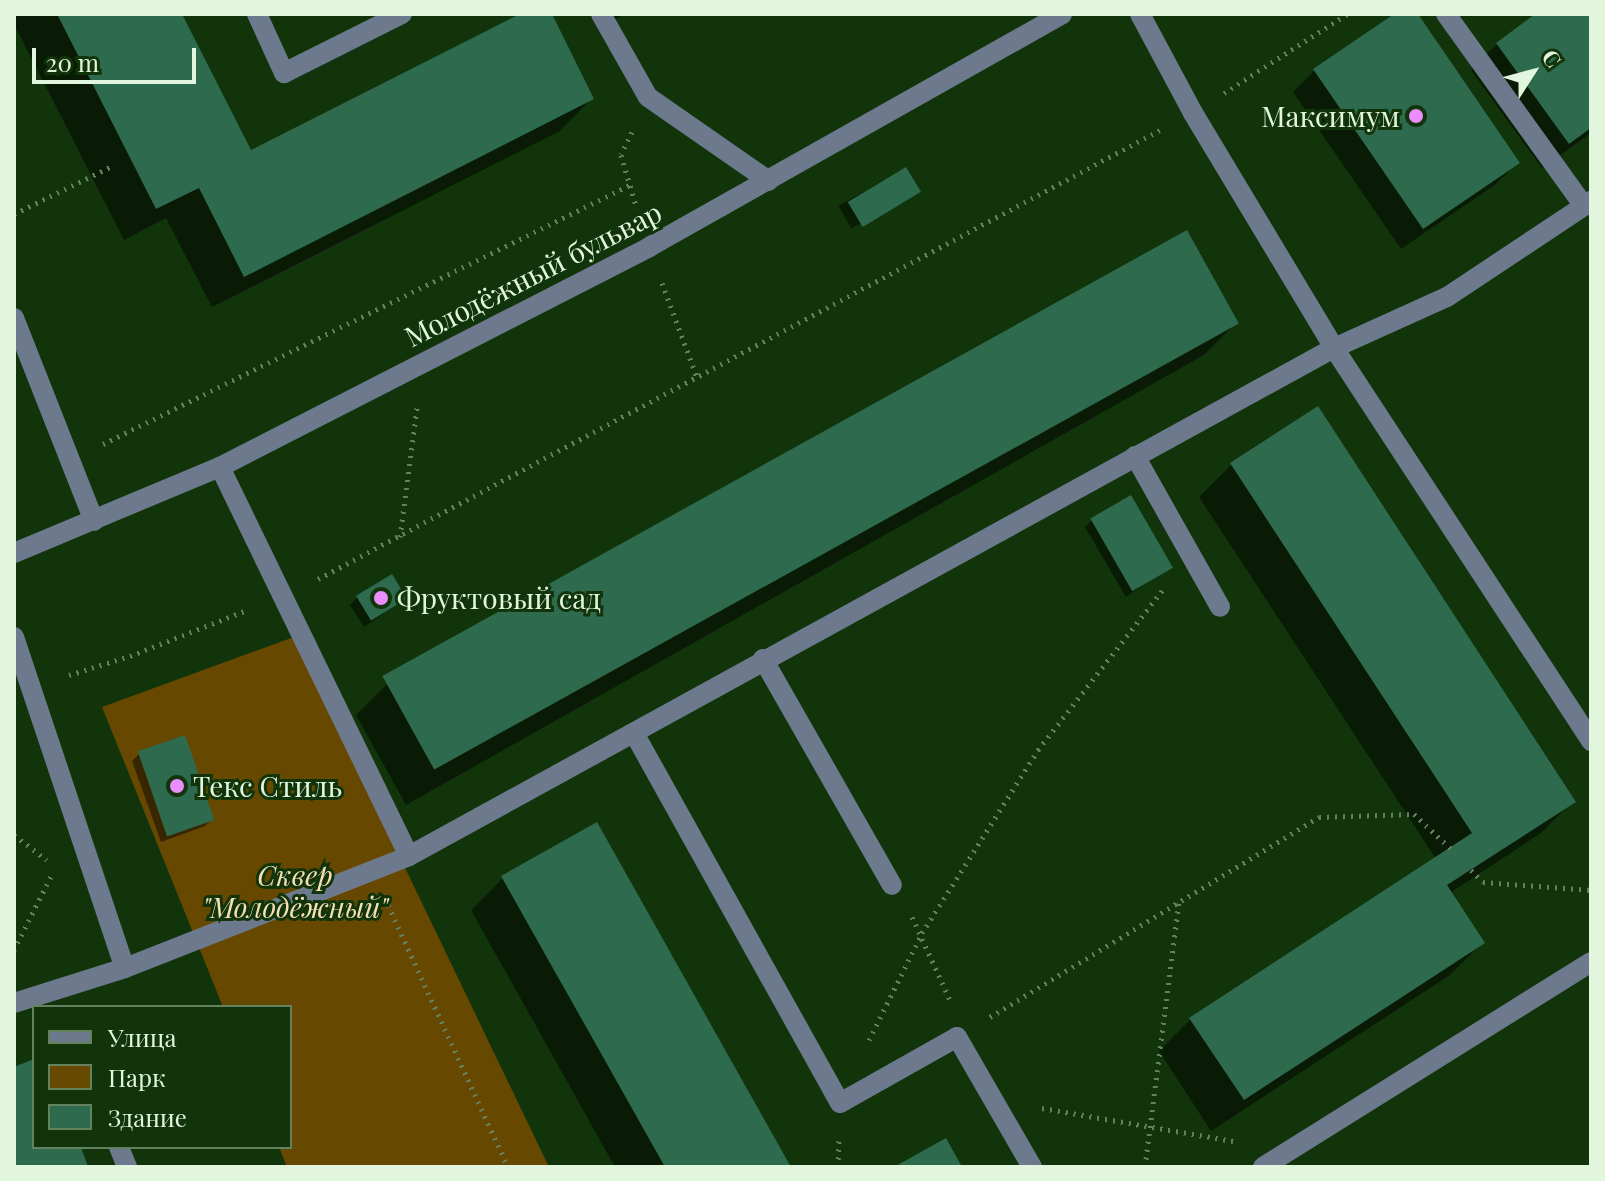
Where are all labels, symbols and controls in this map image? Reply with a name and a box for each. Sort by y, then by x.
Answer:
scale bar [36,32,200,82]
north arrow [1493,32,1573,112]
text: С [1536,43,1569,73]
text: 20 m [46,46,99,78]
place label: Максимум [1261,99,1400,133]
marker: Максимум [1407,107,1425,125]
street label: Молодёжный бульвар [399,195,667,353]
place label: Фруктовый сад [397,581,601,615]
marker: Фруктовый сад [372,589,390,607]
place label: Текс Стиль [193,769,342,803]
marker: Текс Стиль [168,777,186,795]
park label: Сквер "Молодёжный" [202,858,388,924]
legend [32,1005,292,1149]
text: Улица [108,1021,177,1053]
text: Парк [108,1061,166,1093]
text: Здание [108,1101,187,1133]

